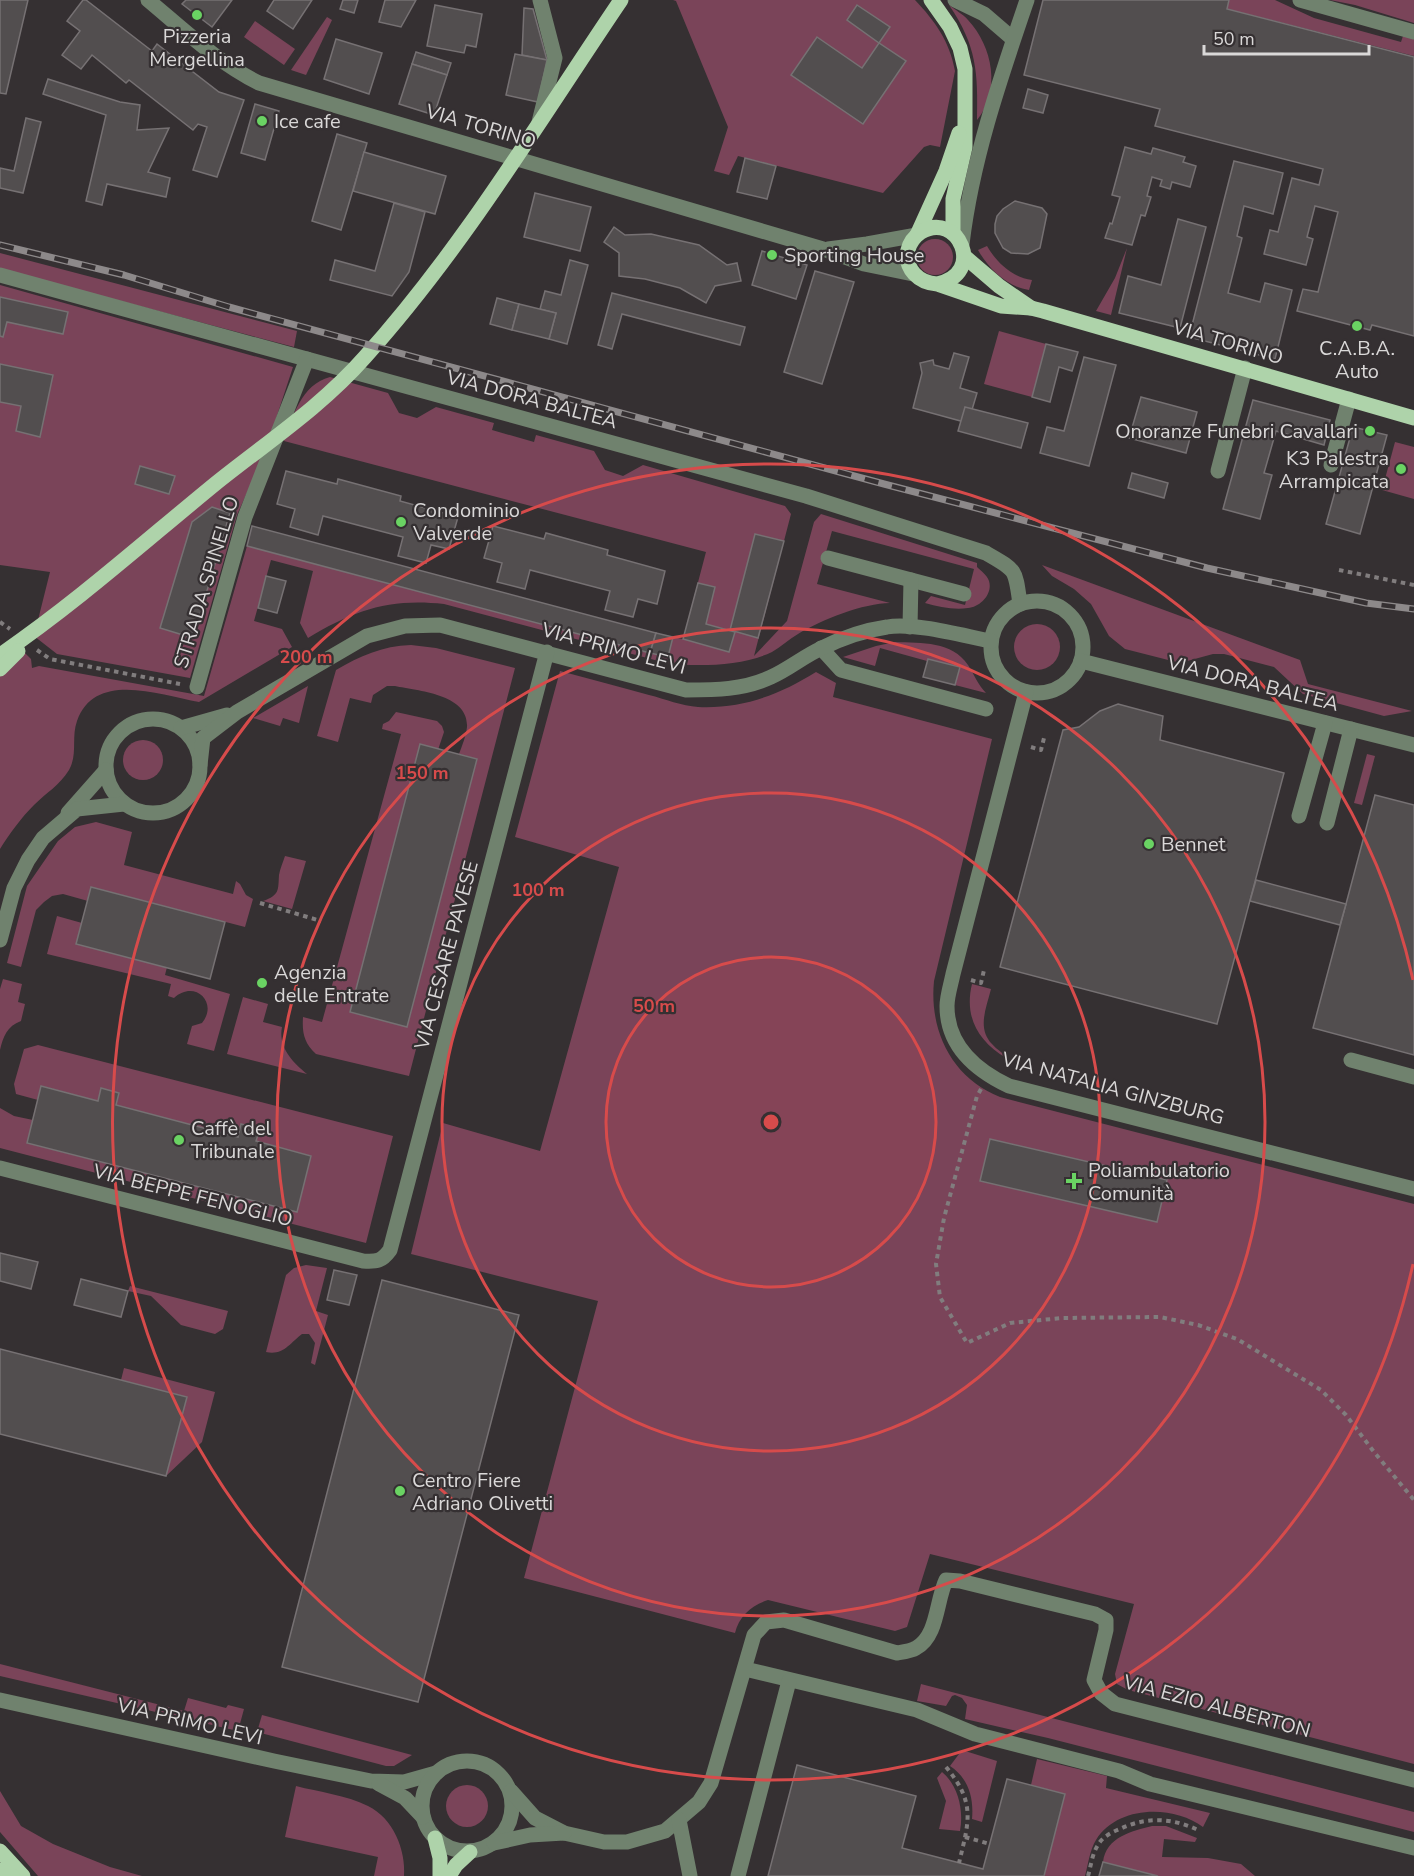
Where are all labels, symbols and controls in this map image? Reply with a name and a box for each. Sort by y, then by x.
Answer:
marker: Pizzeria Mergellina [190,8,204,22]
scale bar [1204,18,1369,56]
place label: Pizzeria Mergellina [149,23,245,73]
text: 50 m [1213,27,1255,51]
street label: VIA TORINO [422,98,539,155]
place label: Ice cafe [274,108,341,135]
marker: Ice cafe [255,114,269,128]
place label: Sporting House [784,242,924,269]
marker: Sporting House [765,248,779,262]
street label: VIA TORINO [1169,314,1286,371]
marker: C.A.B.A. Auto [1350,319,1364,333]
place label: C.A.B.A. Auto [1319,335,1395,385]
street label: VIA DORA BALTEA [442,363,621,435]
place label: Onoranze Funebri Cavallari [1115,418,1358,445]
marker: Onoranze Funebri Cavallari [1363,424,1377,438]
place label: K3 Palestra Arrampicata [1279,445,1389,495]
marker: K3 Palestra Arrampicata [1394,462,1408,476]
street label: STRADA SPINELLO [167,493,246,672]
place label: Condominio Valverde [412,497,520,547]
marker: Condominio Valverde [394,515,408,529]
street label: VIA PRIMO LEVI [538,616,689,681]
text: 200 m [279,645,333,669]
street label: VIA DORA BALTEA [1163,649,1342,718]
text: 150 m [395,761,449,785]
place label: Bennet [1161,831,1227,858]
marker: Bennet [1142,837,1156,851]
street label: VIA CESARE PAVESE [408,858,485,1054]
text: 100 m [511,878,565,902]
place label: Agenzia delle Entrate [274,959,389,1009]
marker: Agenzia delle Entrate [255,976,269,990]
text: 50 m [633,994,675,1018]
street label: VIA NATALIA GINZBURG [998,1046,1227,1131]
centre of rings [761,1112,781,1132]
place label: Caffè del Tribunale [191,1115,275,1165]
marker: Caffè del Tribunale [172,1133,186,1147]
street label: VIA BEPPE FENOGLIO [89,1157,295,1233]
place label: Poliambulatorio Comunità [1088,1157,1230,1207]
marker: Poliambulatorio Comunità [1065,1172,1083,1190]
place label: Centro Fiere Adriano Olivetti [412,1467,553,1517]
marker: Centro Fiere Adriano Olivetti [393,1484,407,1498]
street label: VIA EZIO ALBERTON [1119,1668,1313,1744]
street label: VIA PRIMO LEVI [113,1691,265,1751]

